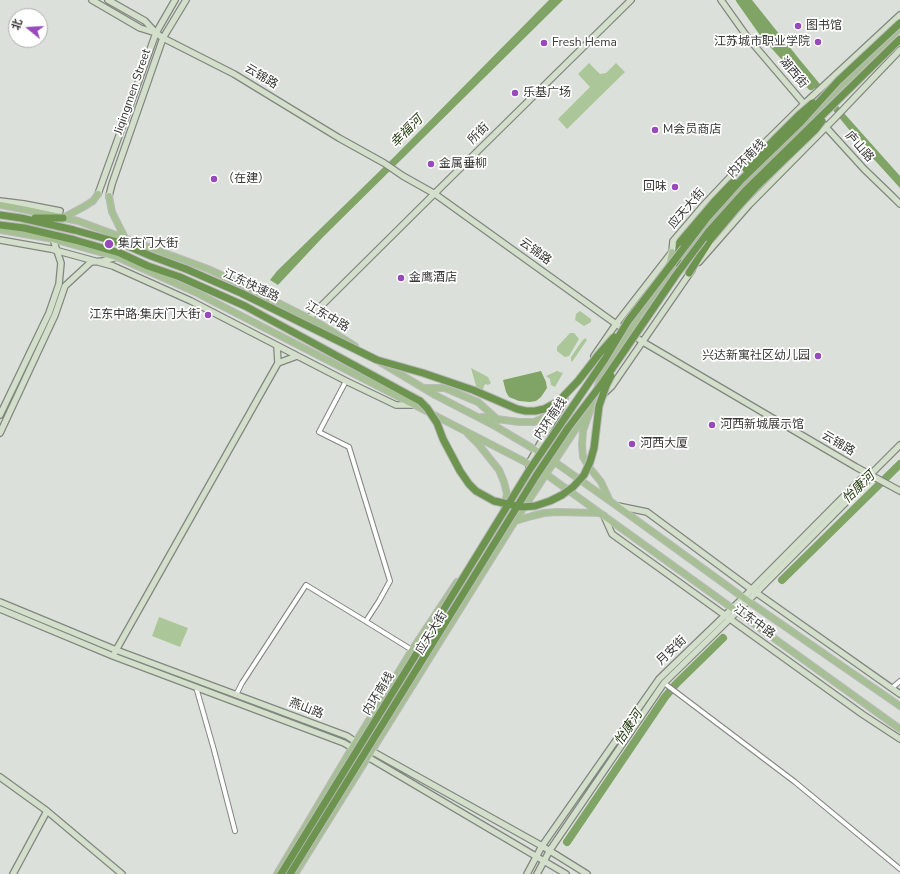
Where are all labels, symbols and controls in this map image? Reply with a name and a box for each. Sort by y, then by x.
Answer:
north arrow [8,8,48,48]
text: 北 [8,17,26,32]
place label: 图书馆 [806,19,842,33]
marker: 图书馆 [793,21,803,31]
place label: 江苏城市职业学院 [714,35,810,49]
place label: Fresh Hema [552,36,617,50]
marker: 江苏城市职业学院 [813,37,823,47]
marker: Fresh Hema [539,38,549,48]
street label: Jiqingmen Street [112,47,154,137]
street label: 湖西街 [776,55,810,91]
street label: 云锦路 [242,62,280,92]
place label: 乐基广场 [523,86,571,100]
marker: 乐基广场 [510,88,520,98]
water label: 幸福河 [388,113,426,151]
street label: 所街 [465,120,493,148]
place label: M会员商店 [663,123,721,137]
marker: M会员商店 [650,125,660,135]
street label: 庐山路 [842,129,876,165]
street label: 内环南线 [725,137,769,181]
place label: 金属垂柳 [439,157,487,171]
marker: 金属垂柳 [426,159,436,169]
place label: （在建） [222,172,270,186]
marker: （在建） [209,174,219,184]
place label: 回味 [643,180,667,194]
marker: 回味 [670,182,680,192]
street label: 应天大街 [666,186,708,232]
street label: 云锦路 [516,236,554,268]
place label: 集庆门大街 [118,237,178,251]
marker: 集庆门大街 [103,238,115,250]
street label: 江东快速路 [221,267,281,305]
place label: 金鹰酒店 [409,271,457,285]
marker: 金鹰酒店 [396,273,406,283]
street label: 江东中路 [303,299,351,335]
place label: 江东中路·集庆门大街 [89,308,200,322]
marker: 江东中路·集庆门大街 [203,310,213,320]
place label: 兴达新寓社区幼儿园 [702,349,810,363]
marker: 兴达新寓社区幼儿园 [813,351,823,361]
street label: 内环南线 [532,395,570,443]
place label: 河西新城展示馆 [720,418,804,432]
marker: 河西新城展示馆 [707,420,717,430]
street label: 云锦路 [819,429,857,459]
place label: 河西大厦 [640,437,688,451]
marker: 河西大厦 [627,439,637,449]
water label: 怡康河 [840,469,878,507]
street label: 江东中路 [730,602,778,642]
street label: 应天大街 [413,609,451,657]
street label: 月安街 [654,633,690,669]
street label: 内环南线 [360,670,398,718]
street label: 燕山路 [287,696,325,722]
water label: 怡康河 [612,707,646,749]

